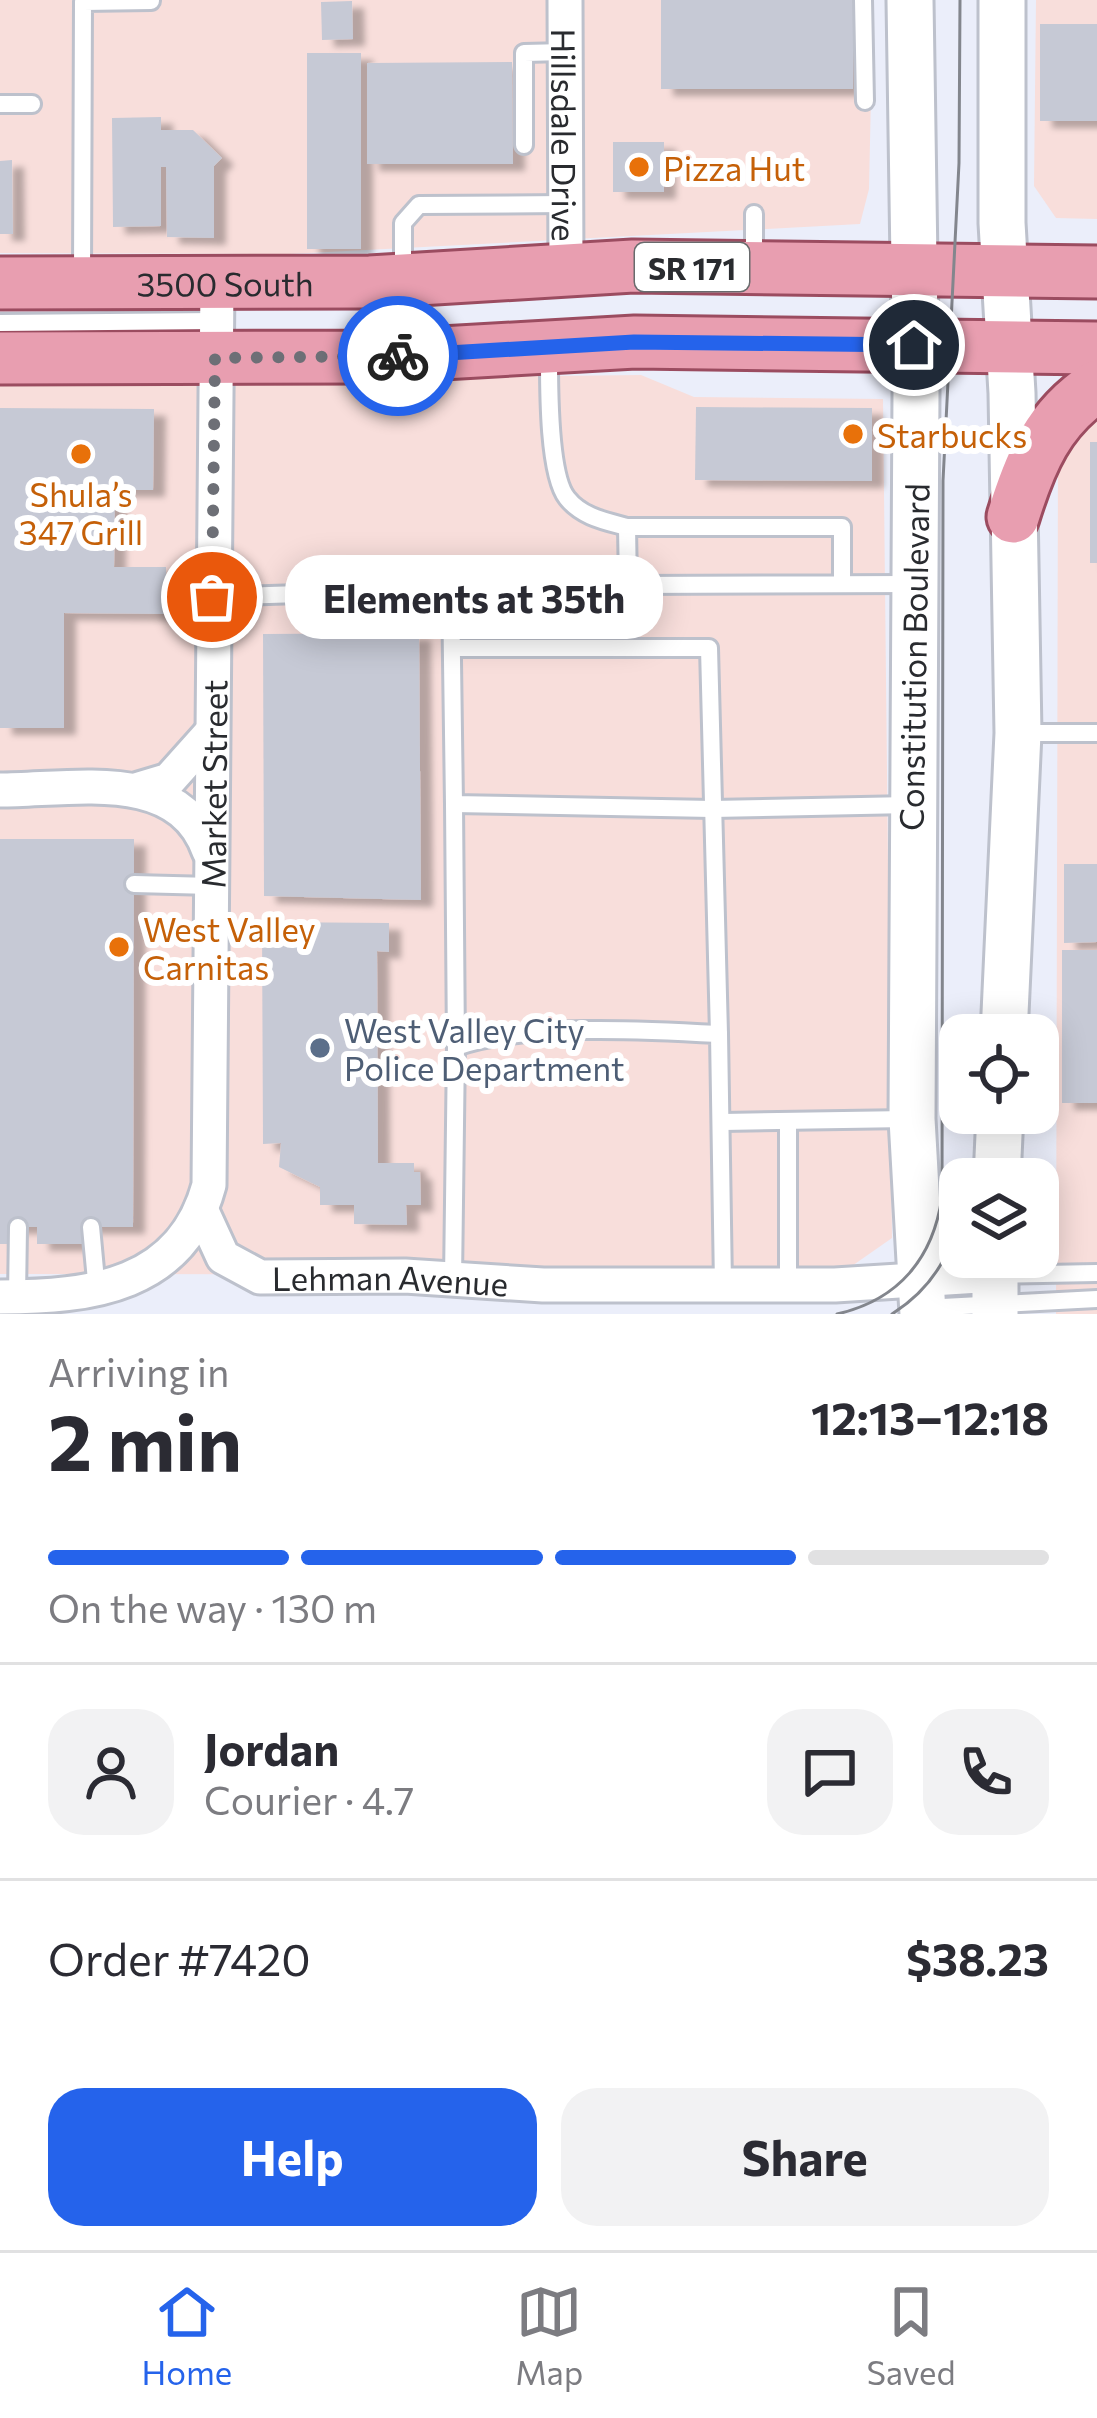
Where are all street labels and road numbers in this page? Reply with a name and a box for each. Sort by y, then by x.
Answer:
street label: Hillsdale Drive [545,28,586,242]
road number: SR 171 [635,243,749,291]
street label: 3500 South [136,262,314,303]
street label: Constitution Boulevard [889,483,937,831]
street label: Market Street [191,679,234,889]
street label: Lehman Avenue [272,1255,510,1303]

